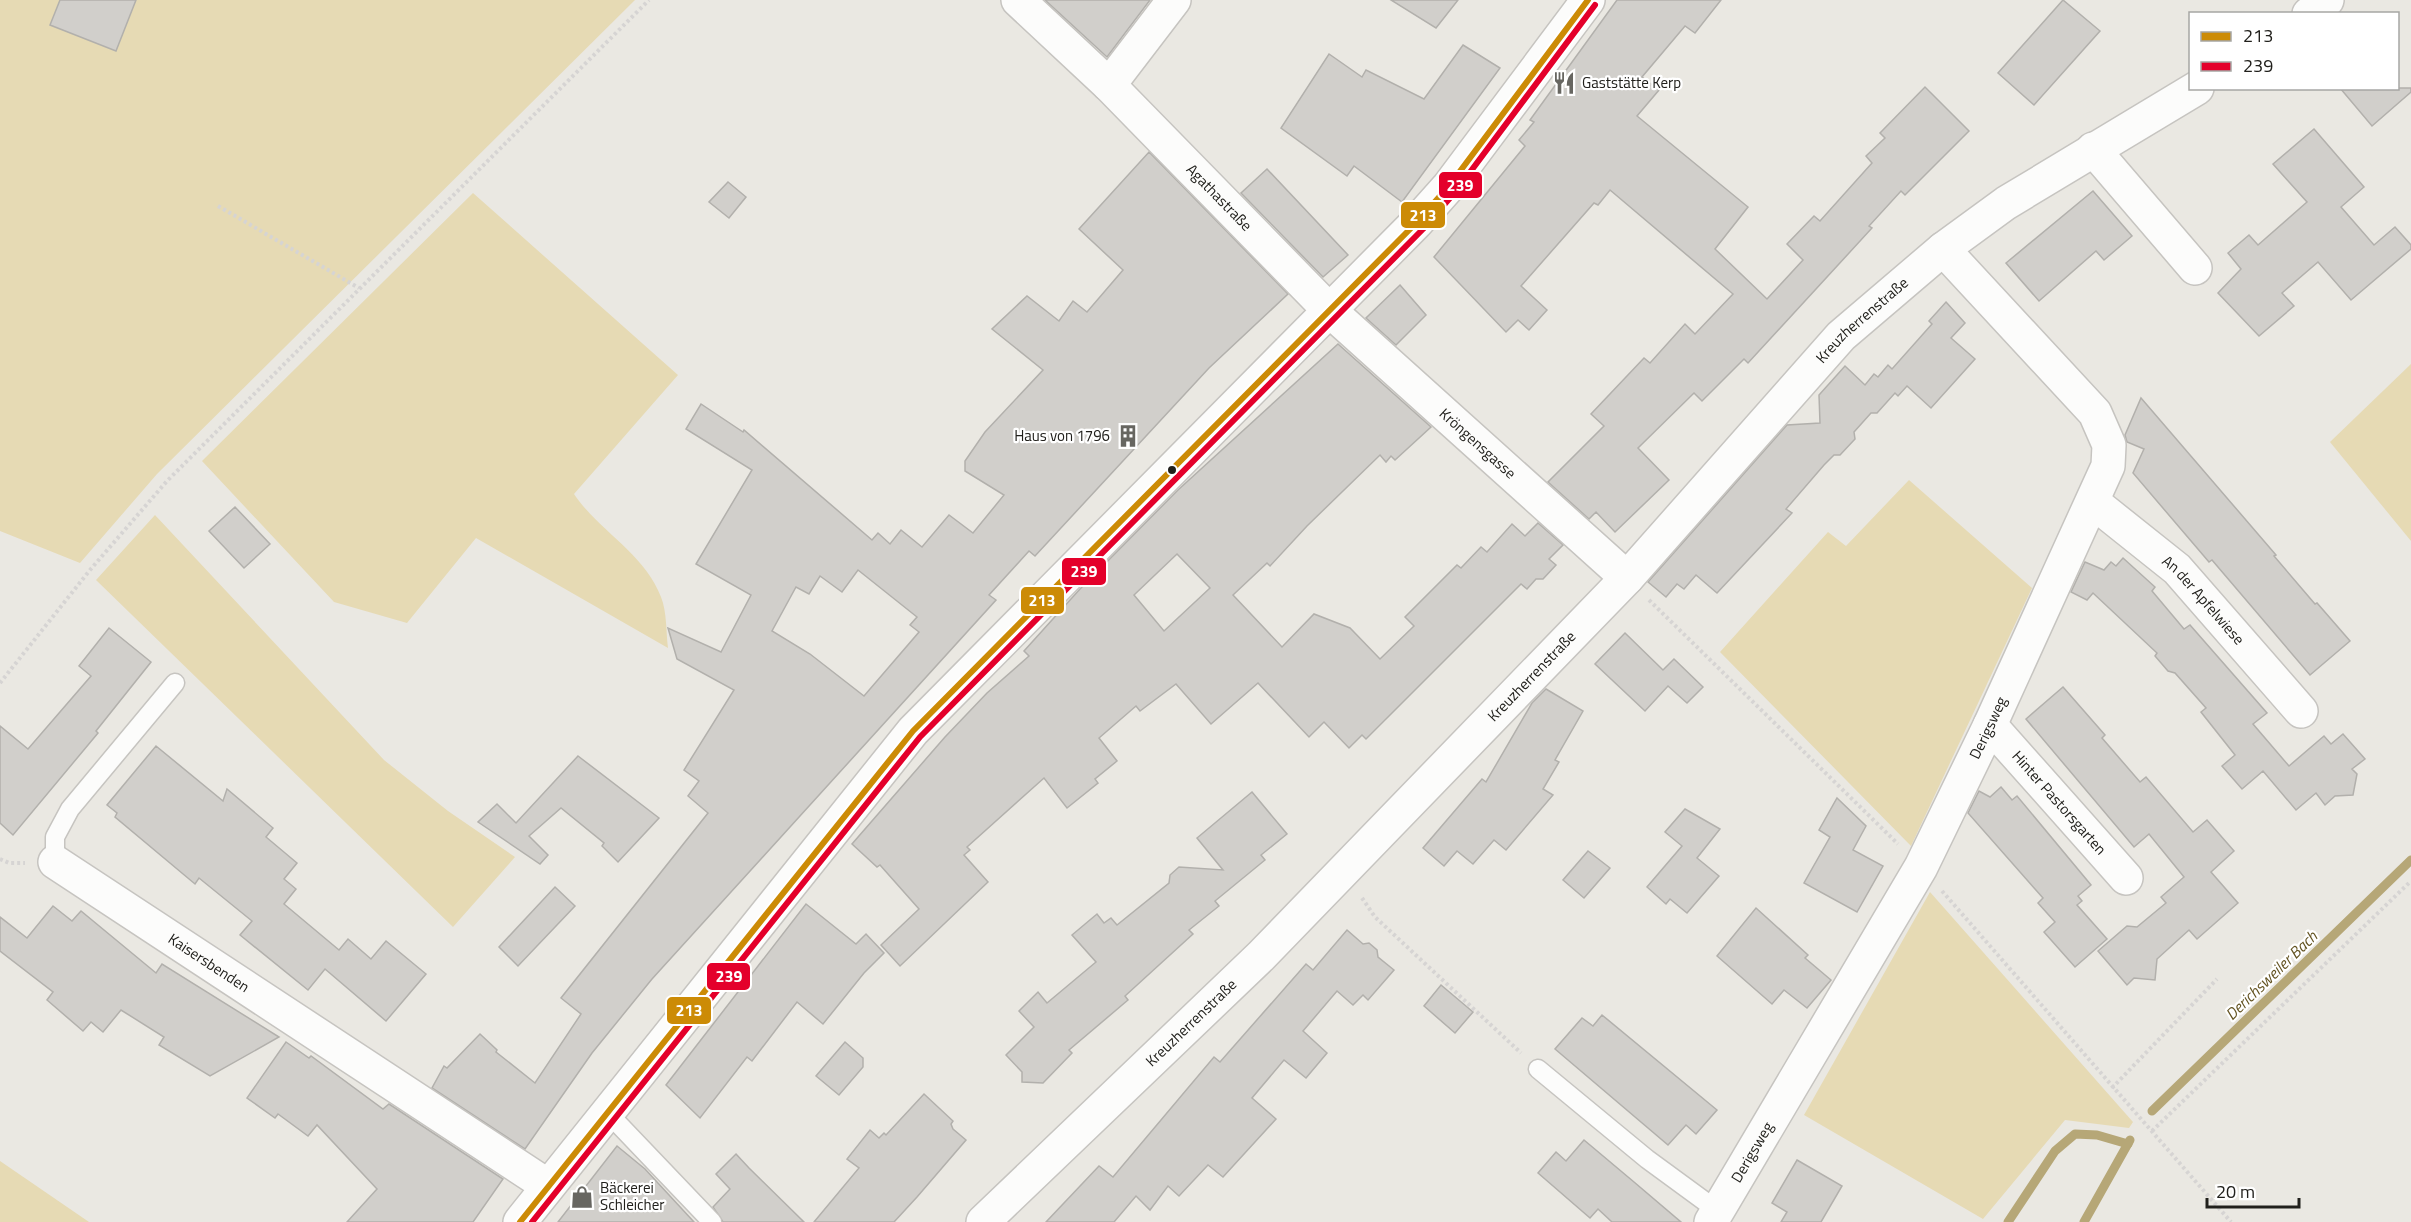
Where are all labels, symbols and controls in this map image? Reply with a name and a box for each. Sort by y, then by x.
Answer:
legend [2189,12,2399,90]
text: 213 [2243,22,2273,49]
text: 239 [2243,52,2273,79]
restaurant icon: Gaststätte Kerp [1551,70,1577,96]
place label: Gaststätte Kerp [1582,71,1681,94]
street label: Agathastraße [1181,158,1258,236]
line badge: 239 [1438,171,1483,199]
text: 239 [1447,173,1473,197]
line badge: 213 [1400,201,1446,229]
text: 213 [1410,203,1436,227]
street label: Kreuzherrenstraße [1810,271,1913,368]
street label: Kröngensgasse [1434,402,1522,484]
building icon: Haus von 1796 [1115,423,1141,449]
place label: Haus von 1796 [1014,424,1110,447]
unlabelled marker [1166,464,1178,476]
street label: An der Apfelwiese [2157,549,2250,650]
line badge: 239 [1061,557,1107,586]
text: 239 [1071,559,1097,583]
line badge: 213 [1020,586,1065,615]
text: 213 [1029,588,1055,612]
street label: Kreuzherrenstraße [1482,625,1581,727]
street label: Derigsweg [1963,692,2013,763]
street label: Hinter Pastorsgarten [2007,745,2112,860]
water label: Derichsweiler Bach [2219,924,2323,1025]
street label: Kaisersbenden [164,927,254,998]
line badge: 239 [706,962,751,991]
text: 239 [716,964,742,988]
street label: Kreuzherrenstraße [1140,973,1242,1072]
line badge: 213 [666,996,712,1025]
text: 213 [676,998,702,1022]
street label: Derigsweg [1725,1117,1779,1187]
scale bar [2207,1171,2298,1209]
place label: Bäckerei Schleicher [600,1176,664,1216]
text: 20 m [2216,1178,2255,1205]
shop icon: Bäckerei Schleicher [569,1184,595,1210]

